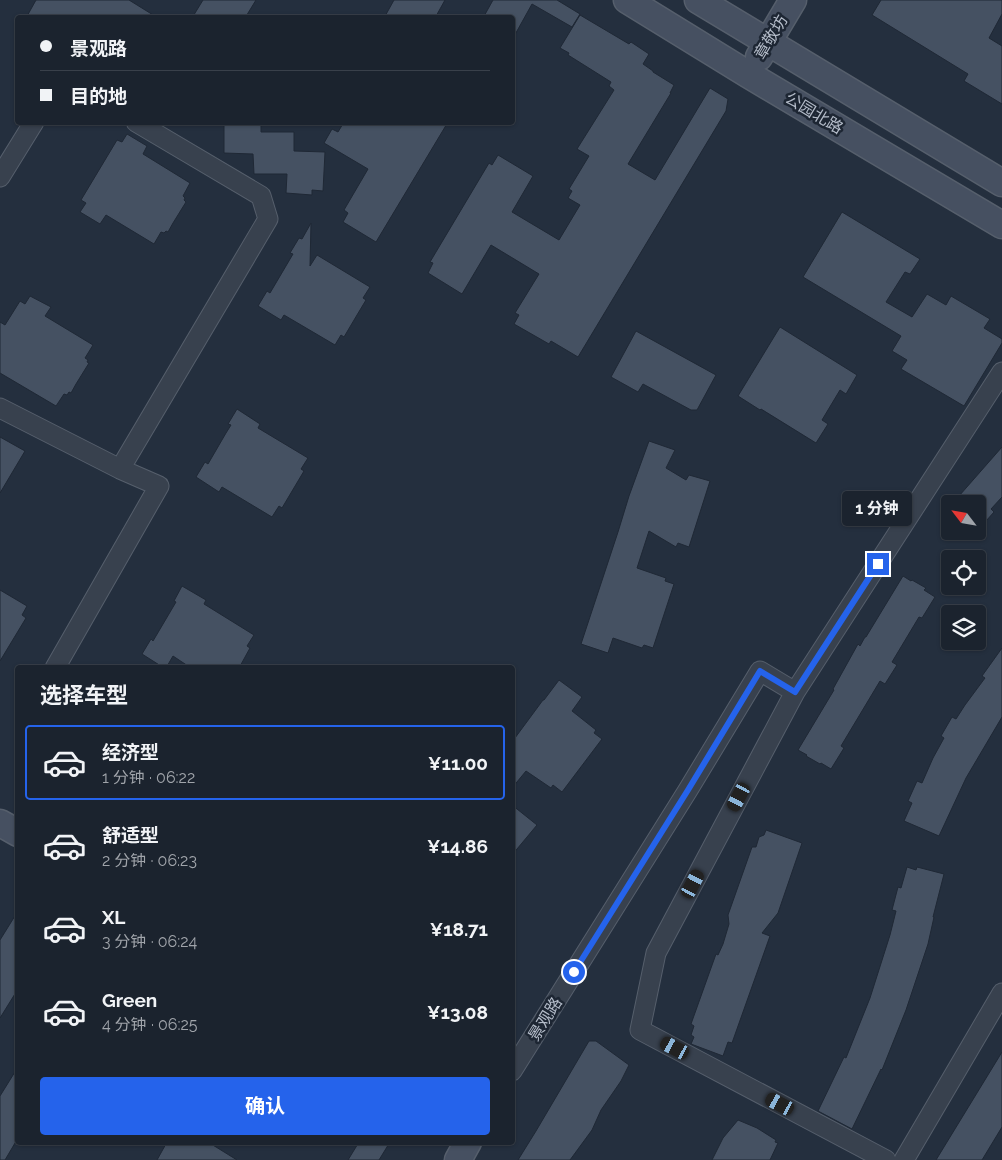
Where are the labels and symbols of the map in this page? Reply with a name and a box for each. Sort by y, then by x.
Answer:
street label: 章敬坊 [750,12,792,62]
street label: 公园北路 [782,88,846,138]
callout: 1 分钟 [843,492,913,526]
north arrow [941,495,986,540]
route end [867,553,889,575]
car [725,780,752,814]
car [679,867,706,901]
route start [563,961,585,983]
street label: 景观路 [524,994,566,1044]
car [658,1034,691,1062]
car [763,1090,796,1118]

